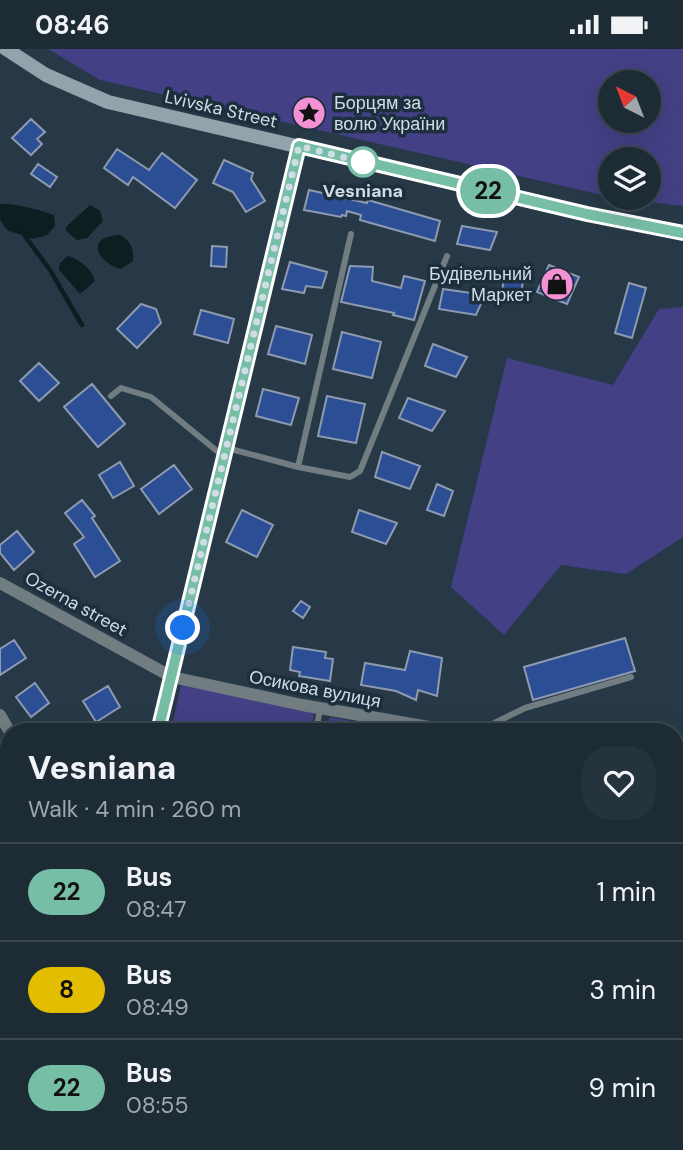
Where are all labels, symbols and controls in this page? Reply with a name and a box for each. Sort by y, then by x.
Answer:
text: 08:46 [35,8,110,42]
north arrow [598,70,662,133]
map controls [598,70,661,210]
street label: Lvivska Street [162,84,280,134]
place label: Борцям за волю України [334,91,445,136]
place icon: Борцям за волю України [290,94,328,132]
marker: Vesniana [348,147,378,177]
button: layers [598,147,661,210]
line badge: 22 [456,168,520,214]
text: 22 [474,175,502,206]
place label: Vesniana [323,179,403,203]
place label: Будівельний Маркет [429,262,532,307]
shop icon: Будівельний Маркет [538,265,576,303]
street label: Ozerna street [21,566,131,642]
your location [165,610,200,645]
street label: Осикова вулиця [247,664,383,714]
text: Vesniana [28,746,176,789]
button: heart [582,746,656,820]
text: Walk · 4 min · 260 m [28,794,241,824]
text: Bus [126,860,172,894]
text: 1 min [597,875,656,909]
text: 22 [53,876,80,907]
text: 08:47 [126,894,187,924]
text: Bus [126,958,172,992]
text: 3 min [589,973,656,1007]
text: 8 [59,974,74,1005]
text: 08:49 [126,992,189,1022]
text: Bus [126,1056,172,1090]
text: 9 min [588,1071,656,1105]
text: 22 [53,1072,80,1103]
text: 08:55 [126,1090,188,1120]

